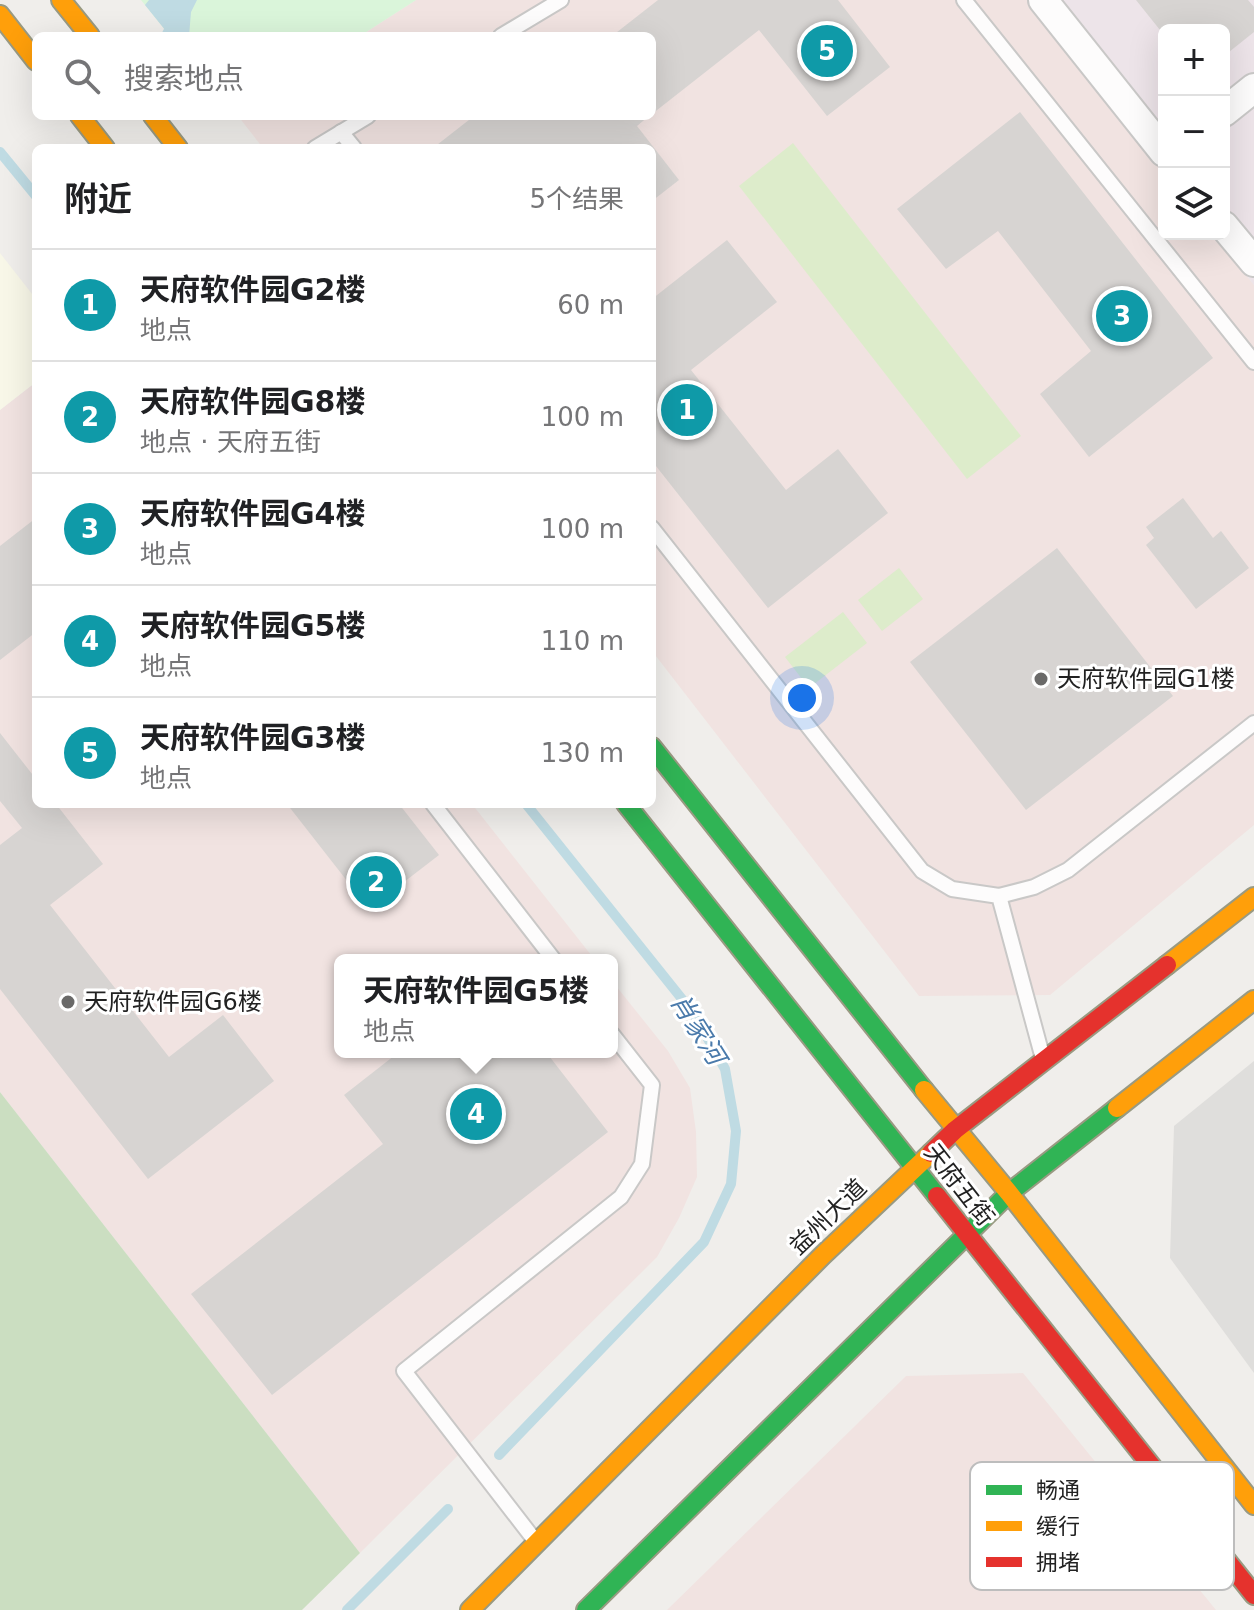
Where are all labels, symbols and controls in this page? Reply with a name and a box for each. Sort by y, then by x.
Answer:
pin: 5 [801,21,853,81]
map controls [1158,24,1230,240]
button: + [1158,24,1230,96]
search box [32,32,656,120]
icon: search [60,54,104,98]
text: 搜索地点 [124,61,244,96]
button: − [1158,96,1230,168]
button: layers [1158,168,1230,240]
text: 附近 [64,179,132,219]
text: 5个结果 [529,184,624,214]
text: 天府软件园G2楼 [140,272,366,307]
pin: 3 [1096,286,1148,346]
text: 1 [81,290,99,320]
text: 60 m [557,290,624,320]
text: 地点 [140,315,192,345]
pin: 1 [661,380,713,440]
text: 天府软件园G8楼 [140,384,366,419]
text: 2 [81,402,99,432]
text: 100 m [541,402,624,432]
text: 地点 · 天府五街 [140,427,321,457]
text: 天府软件园G4楼 [140,496,366,531]
text: 3 [81,514,99,544]
text: 100 m [541,514,624,544]
text: 地点 [140,539,192,569]
text: 天府软件园G5楼 [140,608,366,643]
text: 4 [81,626,99,656]
text: 110 m [541,626,624,656]
text: 地点 [140,651,192,681]
place label: 天府软件园G1楼 [1057,665,1235,693]
marker: 天府软件园G1楼 [1032,670,1050,688]
your location [782,678,822,718]
text: 天府软件园G3楼 [140,720,366,755]
text: 5 [81,738,99,768]
text: 130 m [541,738,624,768]
text: 地点 [140,763,192,793]
pin: 2 [350,852,402,912]
popup [334,954,618,1058]
text: 天府软件园G5楼 [363,973,589,1008]
place label: 天府软件园G6楼 [84,988,262,1016]
water label: 肖家河 [665,988,734,1074]
marker: 天府软件园G6楼 [59,993,77,1011]
text: 地点 [363,1016,415,1046]
pin: 4 [450,1084,502,1144]
street label: 天府五街 [918,1139,1000,1231]
street label: 益州大道 [784,1174,872,1260]
legend [970,1462,1234,1590]
text: 畅通 [1036,1478,1080,1503]
text: 缓行 [1036,1514,1080,1539]
text: 拥堵 [1036,1550,1080,1575]

